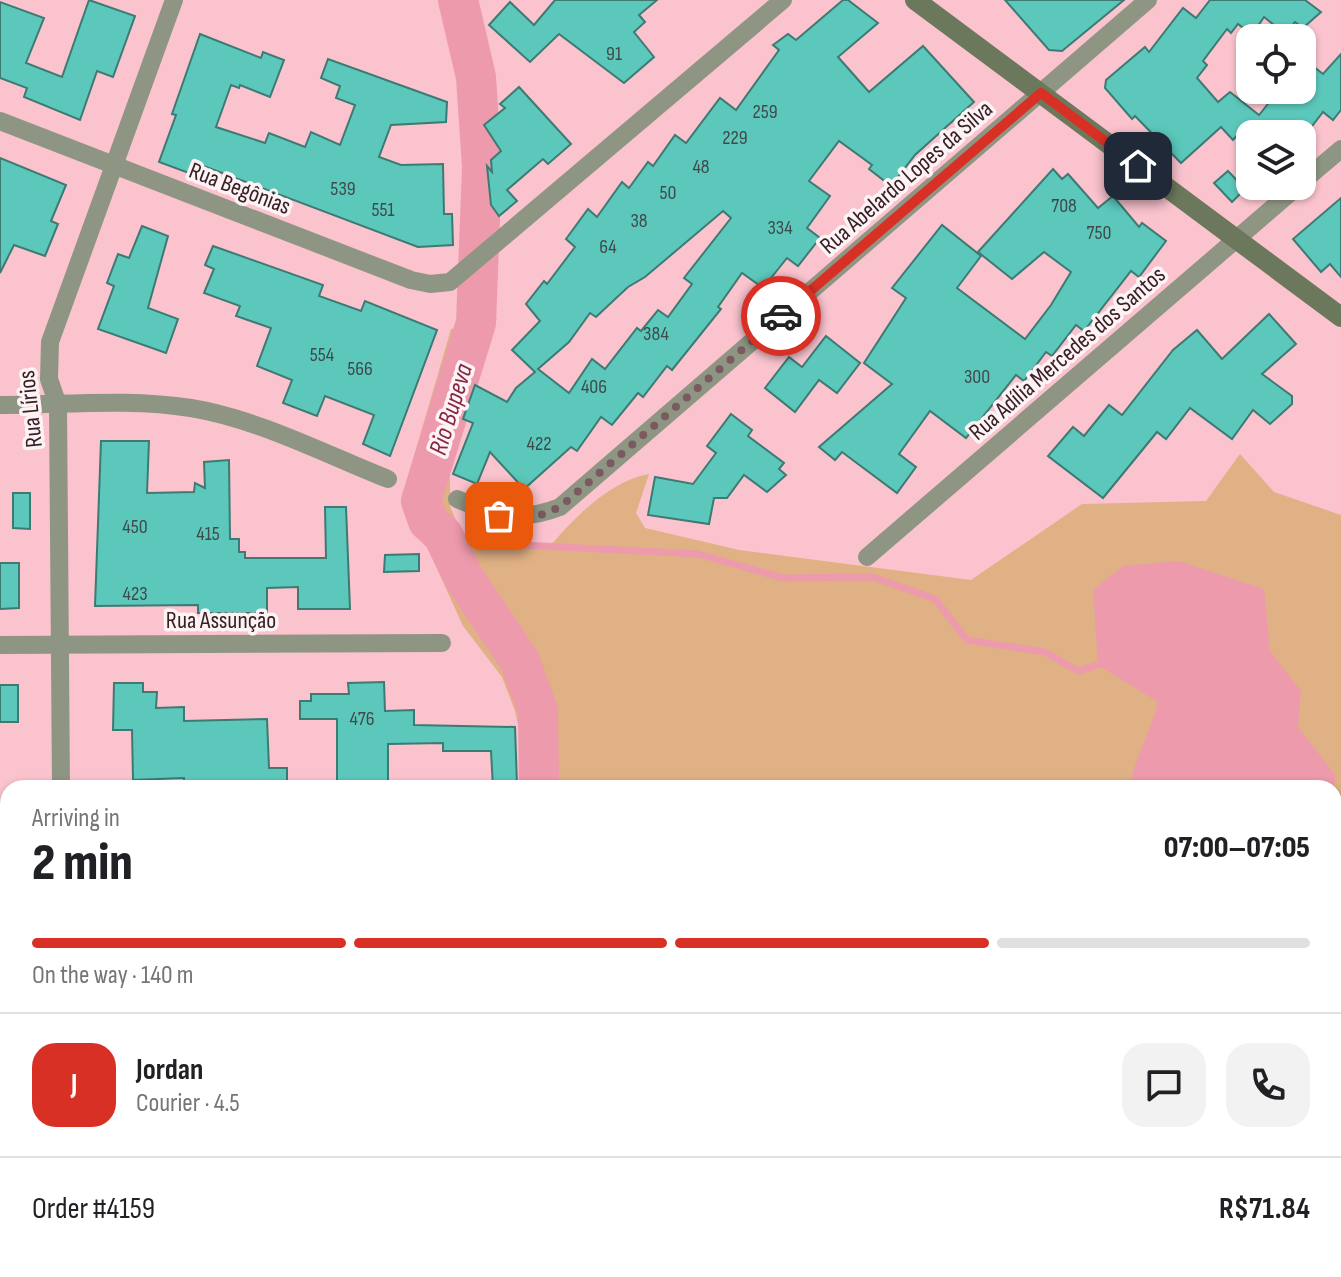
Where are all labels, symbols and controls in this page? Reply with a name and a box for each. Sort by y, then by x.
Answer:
map controls [1236,24,1316,200]
button: locate [1236,24,1316,104]
house number: 91 [606,42,622,66]
street label: Rua Abelardo Lopes da Silva [814,94,999,260]
house number: 259 [752,100,778,124]
button: layers [1236,120,1316,200]
house number: 229 [722,126,748,150]
pin [1104,132,1172,200]
icon: home [1116,144,1160,188]
house number: 48 [692,155,710,179]
street label: Rua Begônias [185,156,295,221]
house number: 539 [330,177,356,201]
house number: 50 [660,181,676,205]
house number: 708 [1051,194,1077,218]
house number: 551 [371,198,395,222]
house number: 38 [630,209,648,233]
house number: 334 [767,216,793,240]
house number: 750 [1087,221,1111,245]
house number: 64 [599,235,617,259]
street label: Rua Adília Mercedes dos Santos [963,260,1171,447]
courier [741,276,821,356]
icon: car [759,294,803,338]
house number: 384 [643,322,669,346]
house number: 554 [310,343,334,367]
house number: 566 [347,357,373,381]
water label: Rio Bupeva [423,360,480,459]
house number: 300 [964,365,990,389]
street label: Rua Lírios [12,369,49,449]
house number: 406 [581,375,607,399]
house number: 422 [527,432,551,456]
pin [465,482,533,550]
icon: bag [477,494,521,538]
house number: 450 [122,515,148,539]
house number: 415 [196,522,220,546]
house number: 423 [122,582,148,606]
street label: Rua Assunção [166,606,276,635]
house number: 476 [350,707,374,731]
text: Arriving in [32,803,120,834]
text: 07:00–07:05 [1164,830,1310,866]
text: 2 min [32,832,133,895]
text: On the way · 140 m [32,960,194,991]
button: chat [1122,1043,1206,1127]
button: phone [1226,1043,1310,1127]
text: Jordan [136,1052,203,1088]
text: J [71,1067,77,1103]
text: Courier · 4.5 [136,1088,240,1119]
text: Order #4159 [32,1191,155,1227]
text: R$71.84 [1219,1191,1310,1227]

